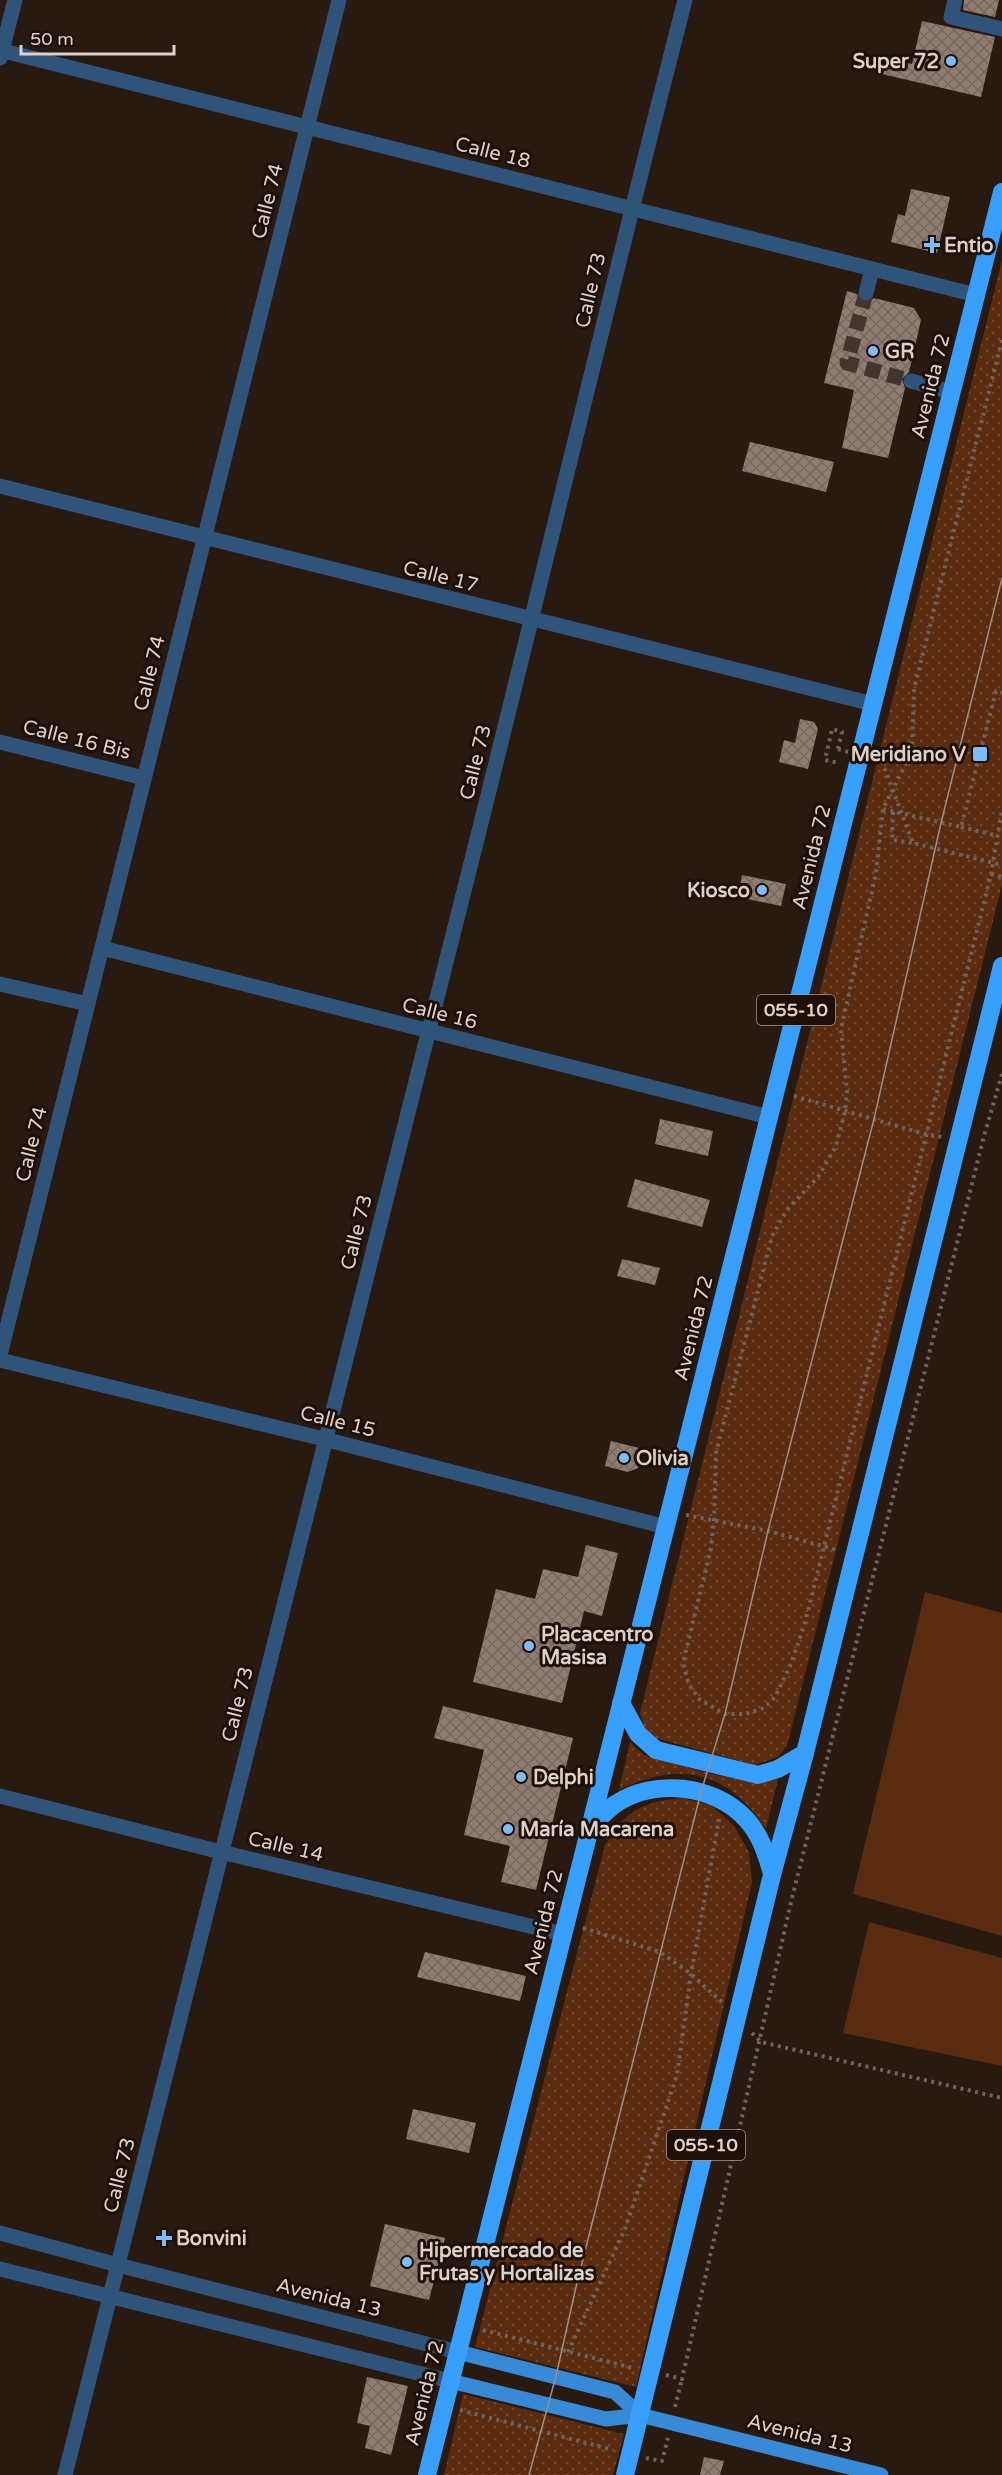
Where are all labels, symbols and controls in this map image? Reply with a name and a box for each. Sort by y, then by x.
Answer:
scale bar [21,18,174,56]
text: 50 m [30,28,74,50]
place label: Super 72 [853,50,939,74]
marker: Super 72 [944,54,958,68]
street label: Calle 18 [453,132,533,174]
street label: Calle 74 [247,161,289,241]
place label: Entio [944,234,993,258]
marker: Entio [925,238,939,252]
street label: Calle 73 [571,250,611,330]
street label: Avenida 72 [906,331,956,441]
place label: GR [885,340,914,364]
marker: GR [866,344,880,358]
street label: Calle 17 [401,556,481,598]
street label: Calle 74 [129,633,171,713]
street label: Calle 16 Bis [20,715,133,765]
street label: Calle 73 [455,722,497,802]
place label: Meridiano V [851,743,966,767]
marker: Meridiano V [971,745,989,763]
street label: Avenida 72 [787,802,837,912]
place label: Kiosco [687,879,750,903]
marker: Kiosco [755,883,769,897]
street label: Calle 16 [400,993,480,1035]
road number: 055-10 [757,995,835,1025]
street label: Calle 74 [11,1104,53,1184]
street label: Calle 73 [336,1192,378,1272]
street label: Avenida 72 [669,1273,719,1383]
street label: Calle 15 [298,1401,378,1443]
place label: Olivia [636,1447,689,1471]
marker: Olivia [617,1451,631,1465]
place label: Placacentro Masisa [541,1623,653,1670]
marker: Placacentro Masisa [522,1639,536,1653]
street label: Calle 73 [217,1664,259,1744]
place label: Delphi [533,1766,594,1790]
marker: Delphi [514,1770,528,1784]
place label: María Macarena [520,1818,674,1842]
marker: María Macarena [501,1822,515,1836]
street label: Calle 14 [246,1827,326,1867]
street label: Avenida 72 [519,1867,569,1977]
road number: 055-10 [667,2130,745,2160]
street label: Calle 73 [99,2135,141,2215]
place label: Bonvini [176,2227,247,2251]
marker: Bonvini [157,2231,171,2245]
place label: Hipermercado de Frutas y Hortalizas [419,2239,595,2286]
marker: Hipermercado de Frutas y Hortalizas [400,2255,414,2269]
street label: Avenida 13 [274,2273,384,2323]
street label: Avenida 72 [400,2338,450,2448]
street label: Avenida 13 [745,2409,855,2459]

